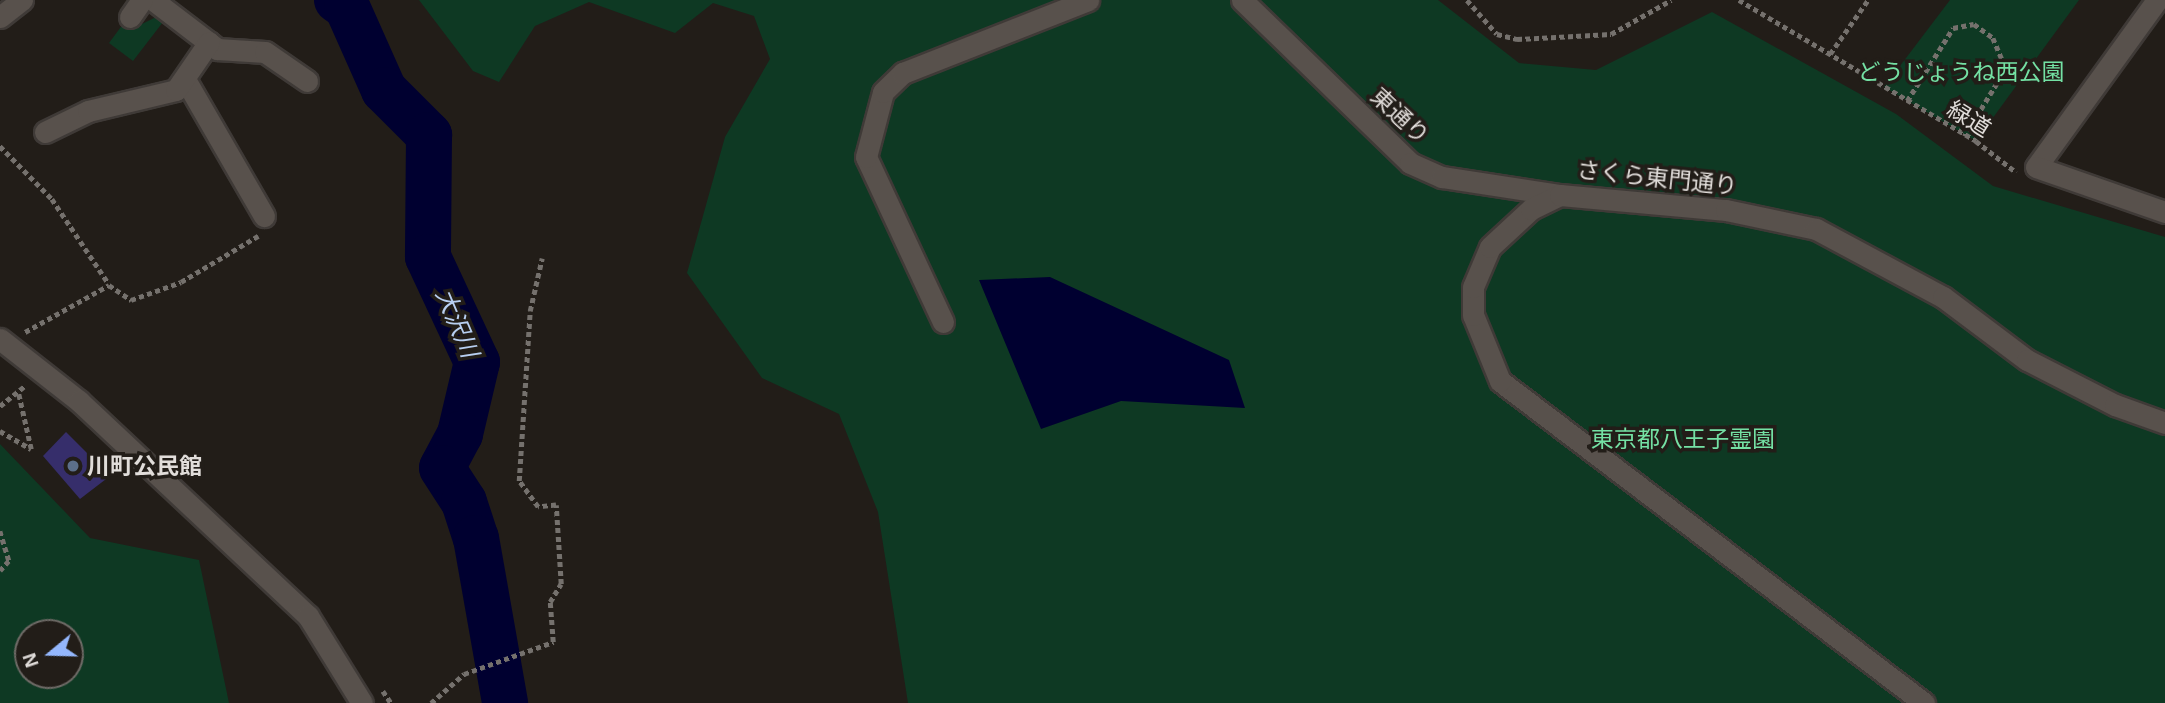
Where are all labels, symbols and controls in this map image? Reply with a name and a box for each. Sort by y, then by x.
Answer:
park label: どうじょうね西公園 [1858,58,2064,86]
street label: 東通り [1365,82,1435,150]
street label: 緑道 [1942,95,1996,143]
street label: さくら東門通り [1575,156,1739,200]
water label: 大沢川 [430,284,484,362]
park label: 東京都八王子霊園 [1591,425,1775,453]
place label: 川町公民館 [87,452,202,480]
marker: 川町公民館 [65,458,81,474]
north arrow [14,619,84,689]
text: N [18,650,43,670]

